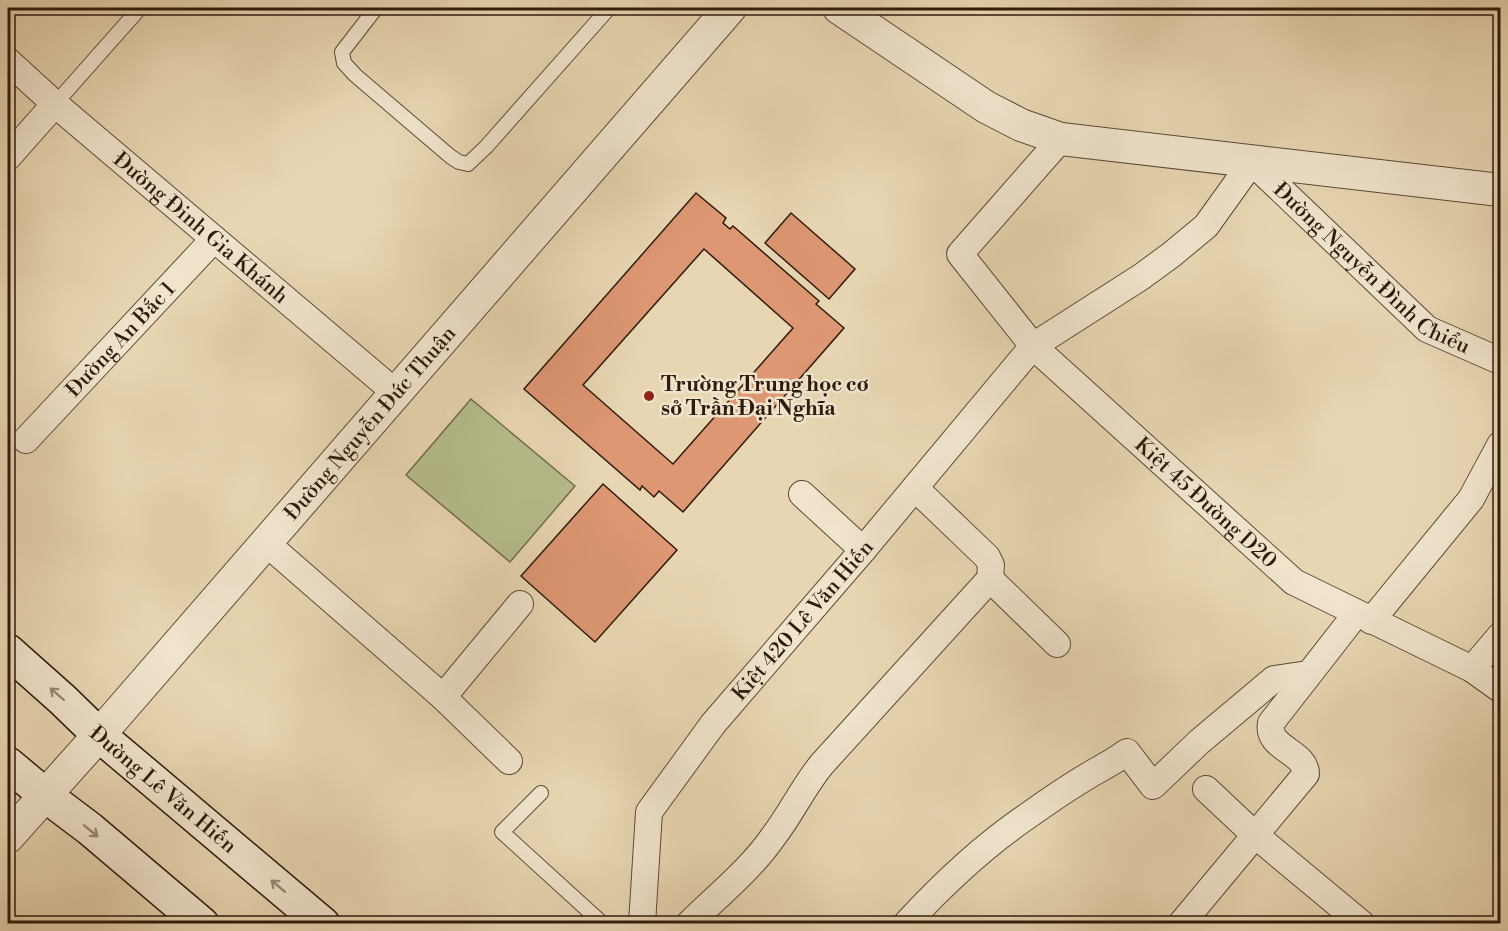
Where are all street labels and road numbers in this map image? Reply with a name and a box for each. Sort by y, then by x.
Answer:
street label: Đường Đinh Gia Khánh [107,147,294,310]
street label: Đường Nguyễn Đình Chiểu [1267,177,1474,360]
street label: Đường An Bắc 1 [61,277,181,403]
street label: Đường Nguyễn Đức Thuận [279,321,462,526]
street label: Kiệt 45 Đường D20 [1129,432,1282,574]
street label: Kiệt 420 Lê Văn Hiến [727,535,880,707]
street label: Đường Lê Văn Hiến [84,721,242,860]

